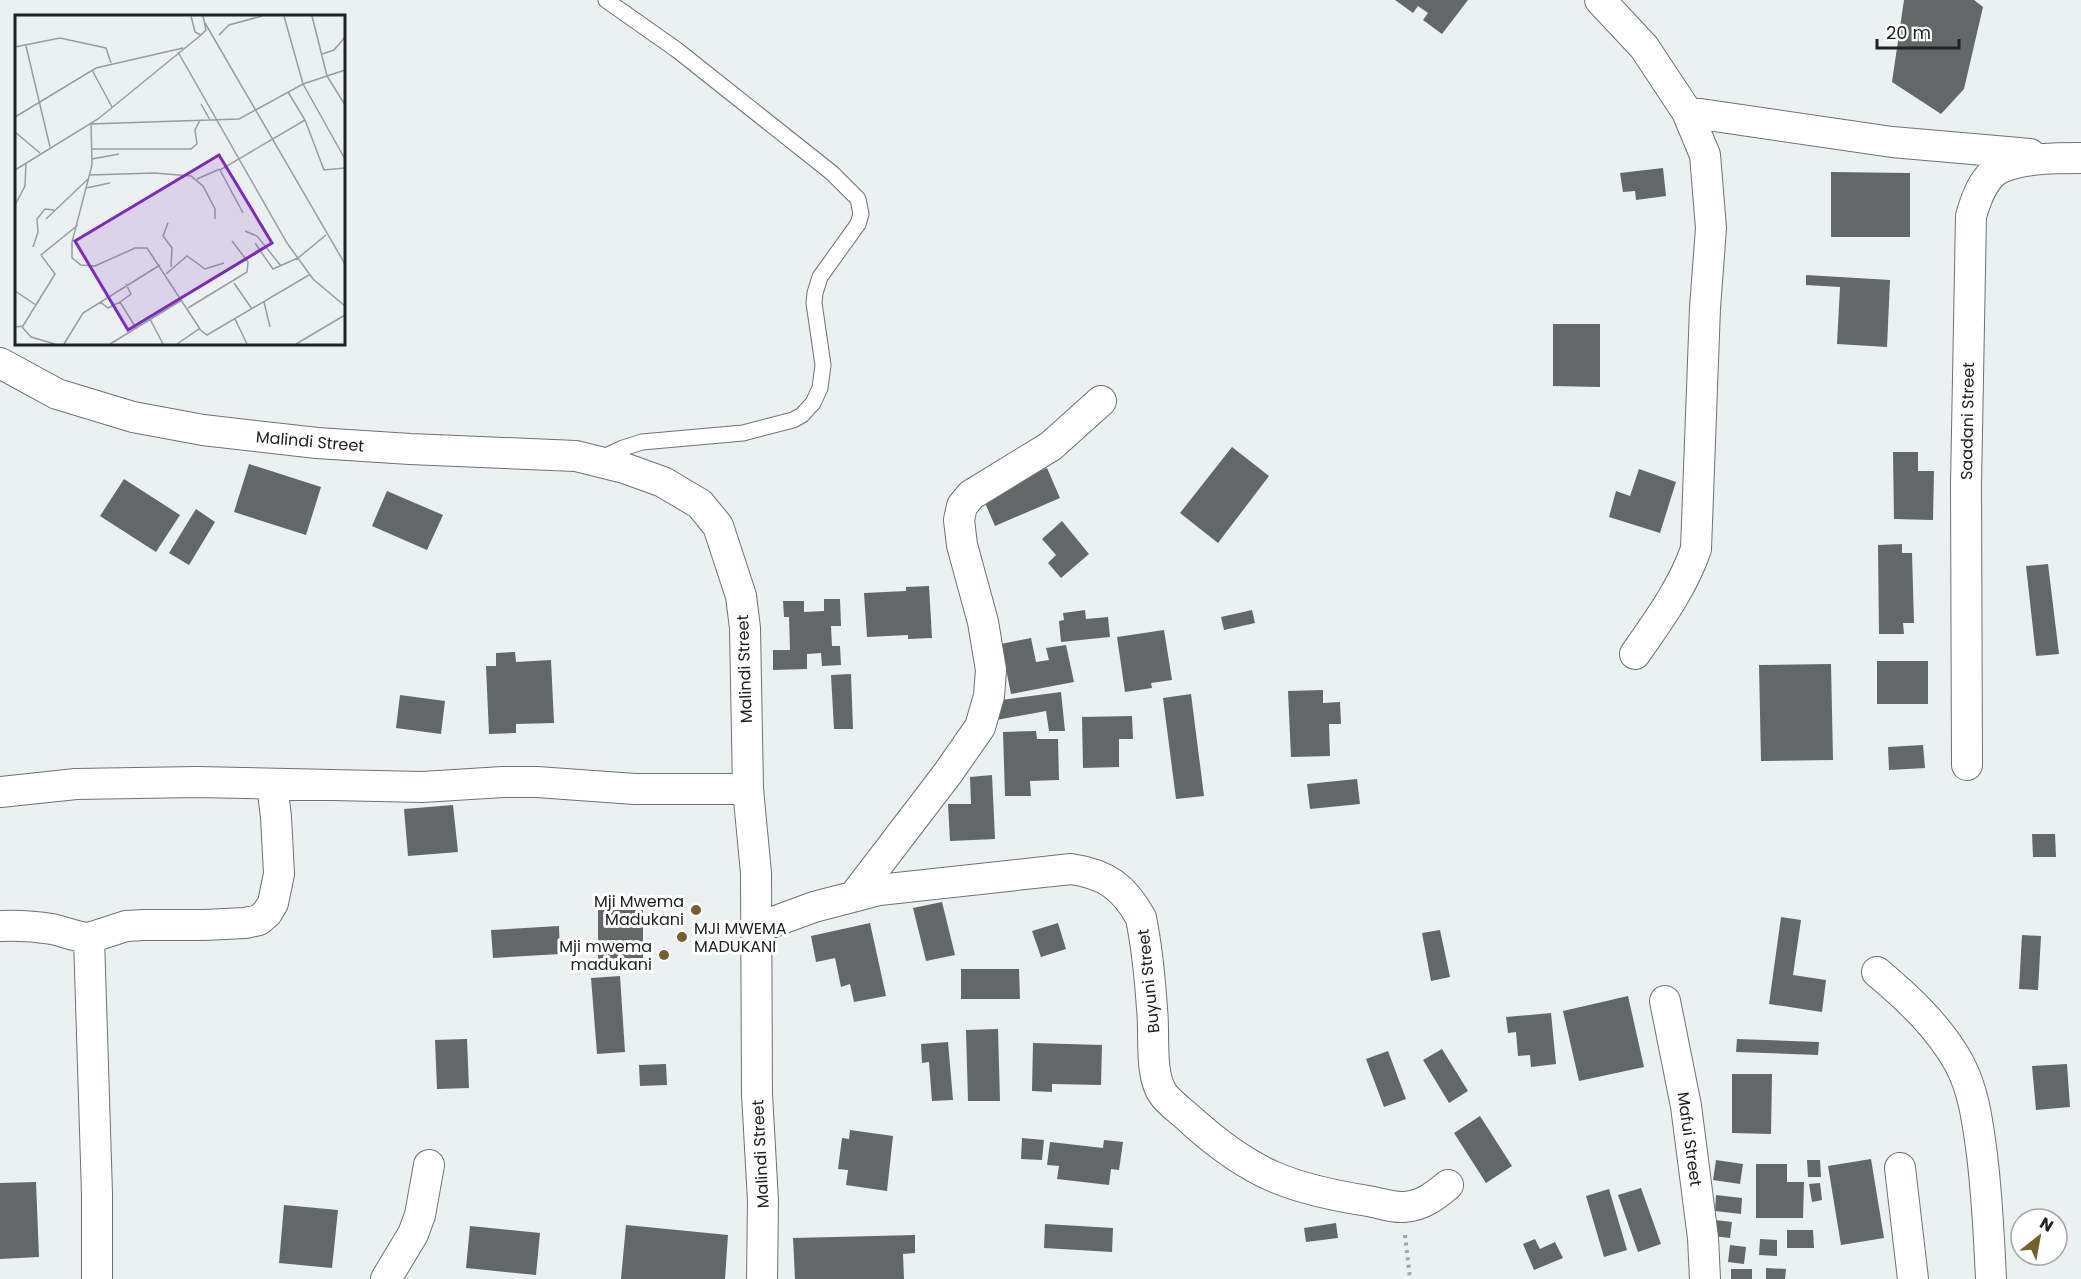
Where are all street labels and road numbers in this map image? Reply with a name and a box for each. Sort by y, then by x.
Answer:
street label: Saadani Street [1955,362,1980,480]
street label: Malindi Street [255,425,365,458]
street label: Malindi Street [731,614,758,724]
street label: Buyuni Street [1132,928,1165,1034]
street label: Mafui Street [1671,1090,1708,1188]
street label: Malindi Street [746,1099,775,1209]

